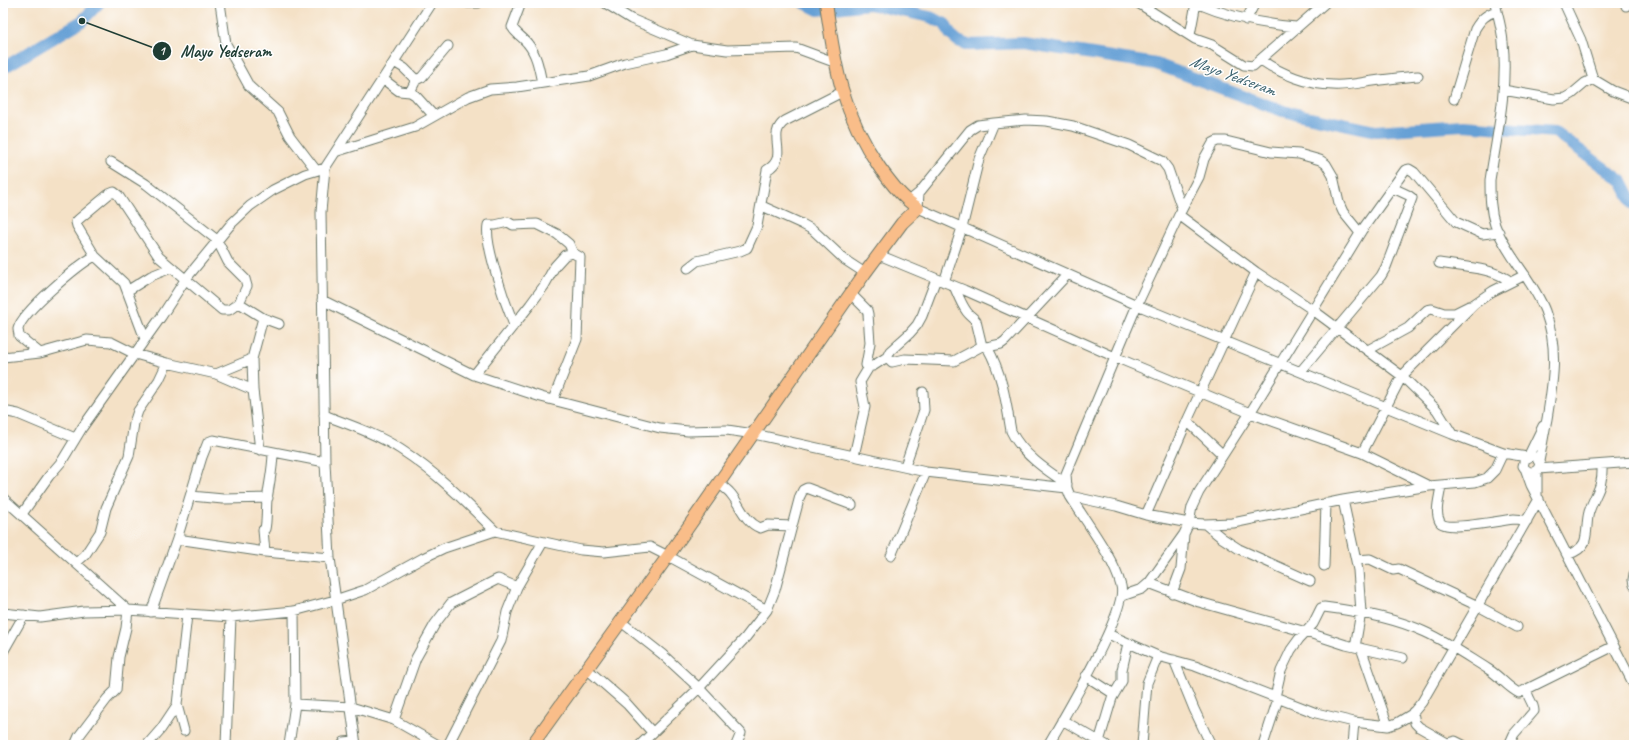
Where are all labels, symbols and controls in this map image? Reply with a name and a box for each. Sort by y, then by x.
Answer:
callout: Mayo Yedseram [152,37,279,66]
text: Mayo Yedseram [181,41,273,62]
text: 1 [159,43,166,59]
water label: Mayo Yedseram [1187,50,1280,101]

